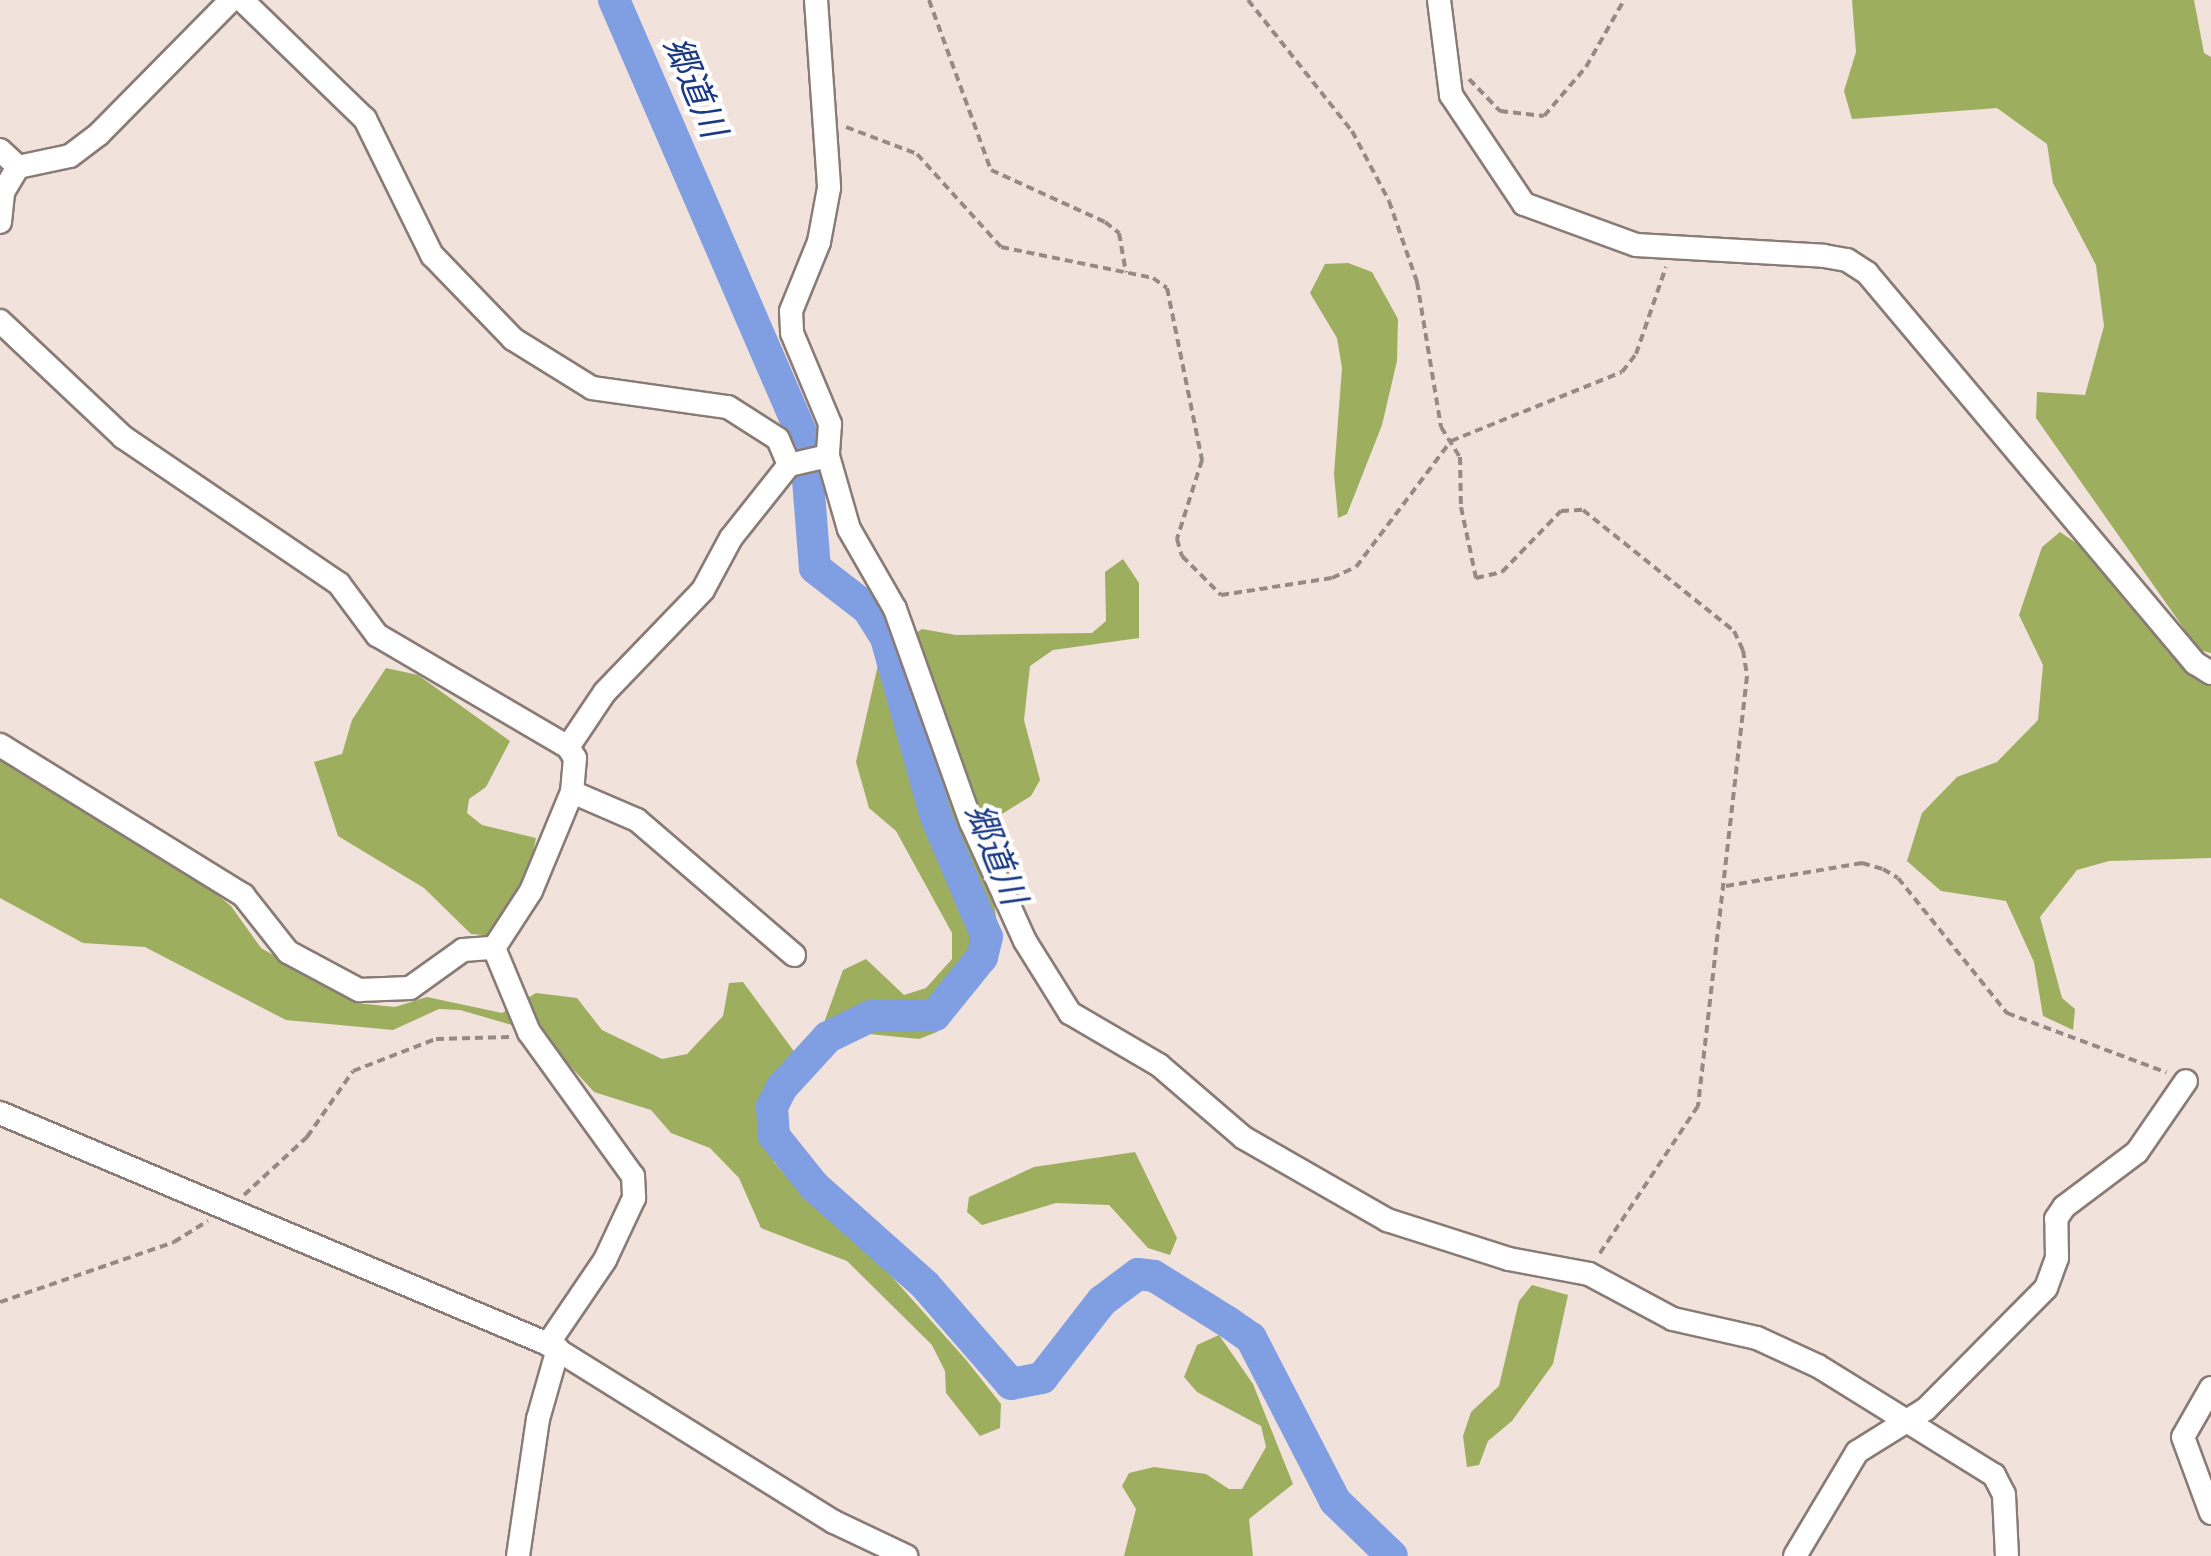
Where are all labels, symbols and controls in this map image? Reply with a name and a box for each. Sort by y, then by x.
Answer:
water label: 郷道川 [655,30,735,144]
water label: 郷道川 [957,797,1035,911]

